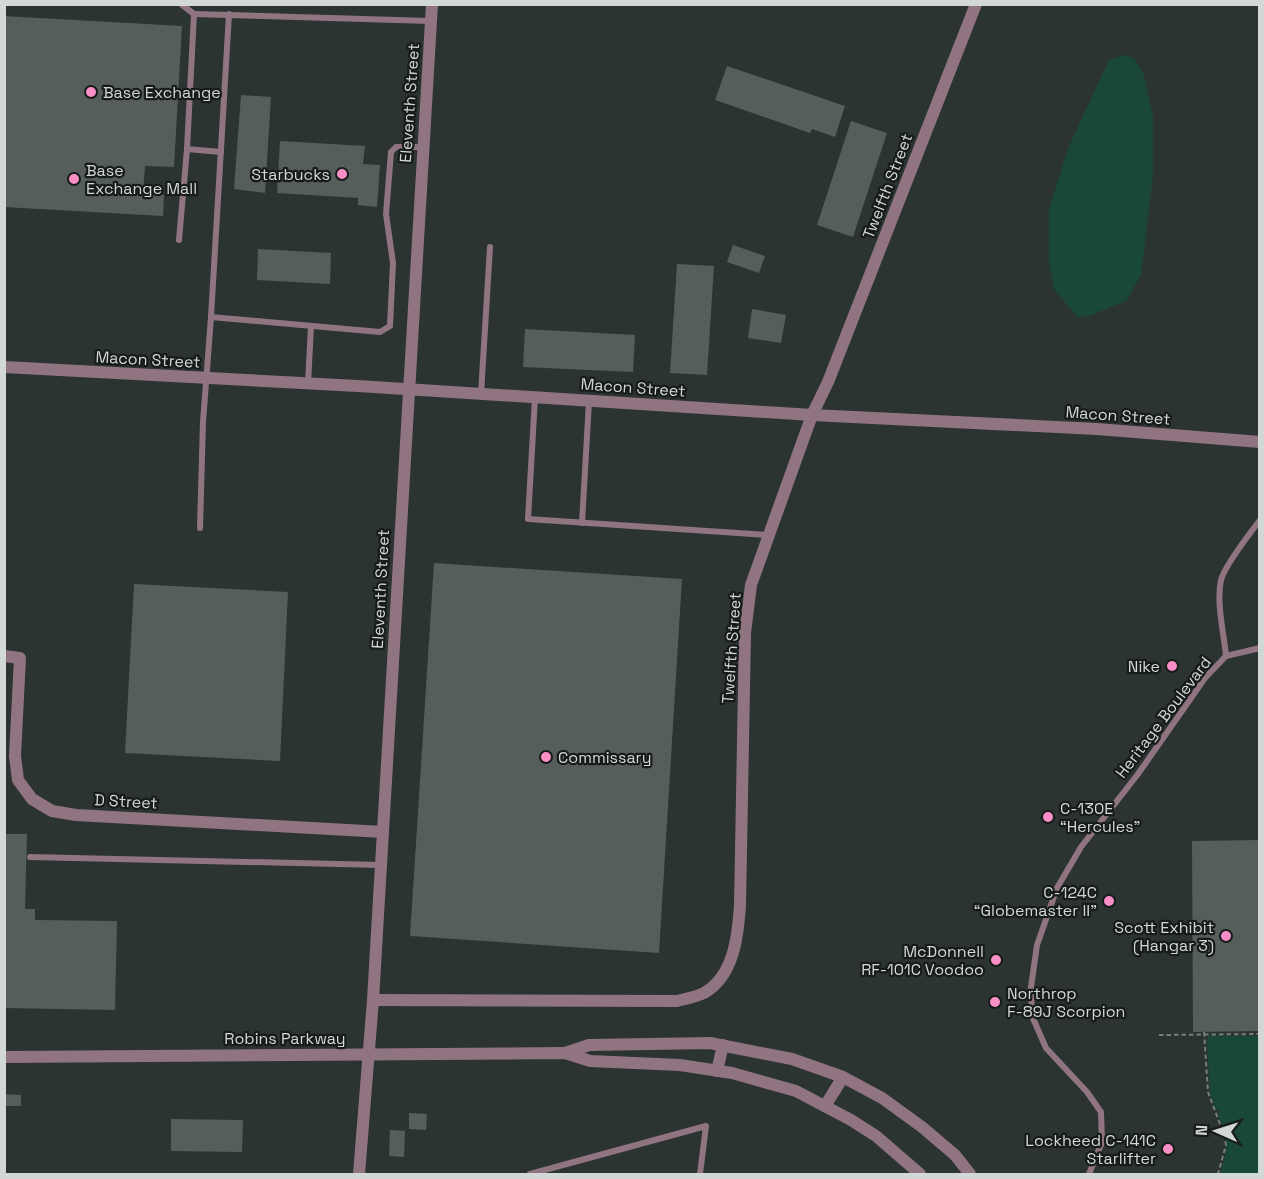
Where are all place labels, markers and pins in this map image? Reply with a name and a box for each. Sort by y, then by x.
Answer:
place label: Base Exchange [103,82,221,103]
marker: Base Exchange [84,85,98,99]
place label: Base Exchange Mall [86,160,197,199]
place label: Starbucks [251,164,330,185]
marker: Starbucks [335,167,349,181]
marker: Base Exchange Mall [67,172,81,186]
place label: Nike [1128,656,1160,677]
marker: Nike [1165,659,1179,673]
place label: Commissary [558,747,651,768]
marker: Commissary [539,750,553,764]
place label: C-130E “Hercules” [1060,798,1140,837]
marker: C-130E “Hercules” [1041,810,1055,824]
place label: C-124C “Globemaster II” [974,882,1097,921]
marker: C-124C “Globemaster II” [1102,894,1116,908]
place label: Scott Exhibit (Hangar 3) [1114,917,1214,956]
marker: Scott Exhibit (Hangar 3) [1219,929,1233,943]
place label: McDonnell RF-101C Voodoo [861,941,984,980]
marker: McDonnell RF-101C Voodoo [989,953,1003,967]
place label: Northrop F-89J Scorpion [1007,983,1125,1022]
marker: Northrop F-89J Scorpion [988,995,1002,1009]
place label: Lockheed C-141C Starlifter [1025,1130,1156,1169]
marker: Lockheed C-141C Starlifter [1161,1142,1175,1156]

